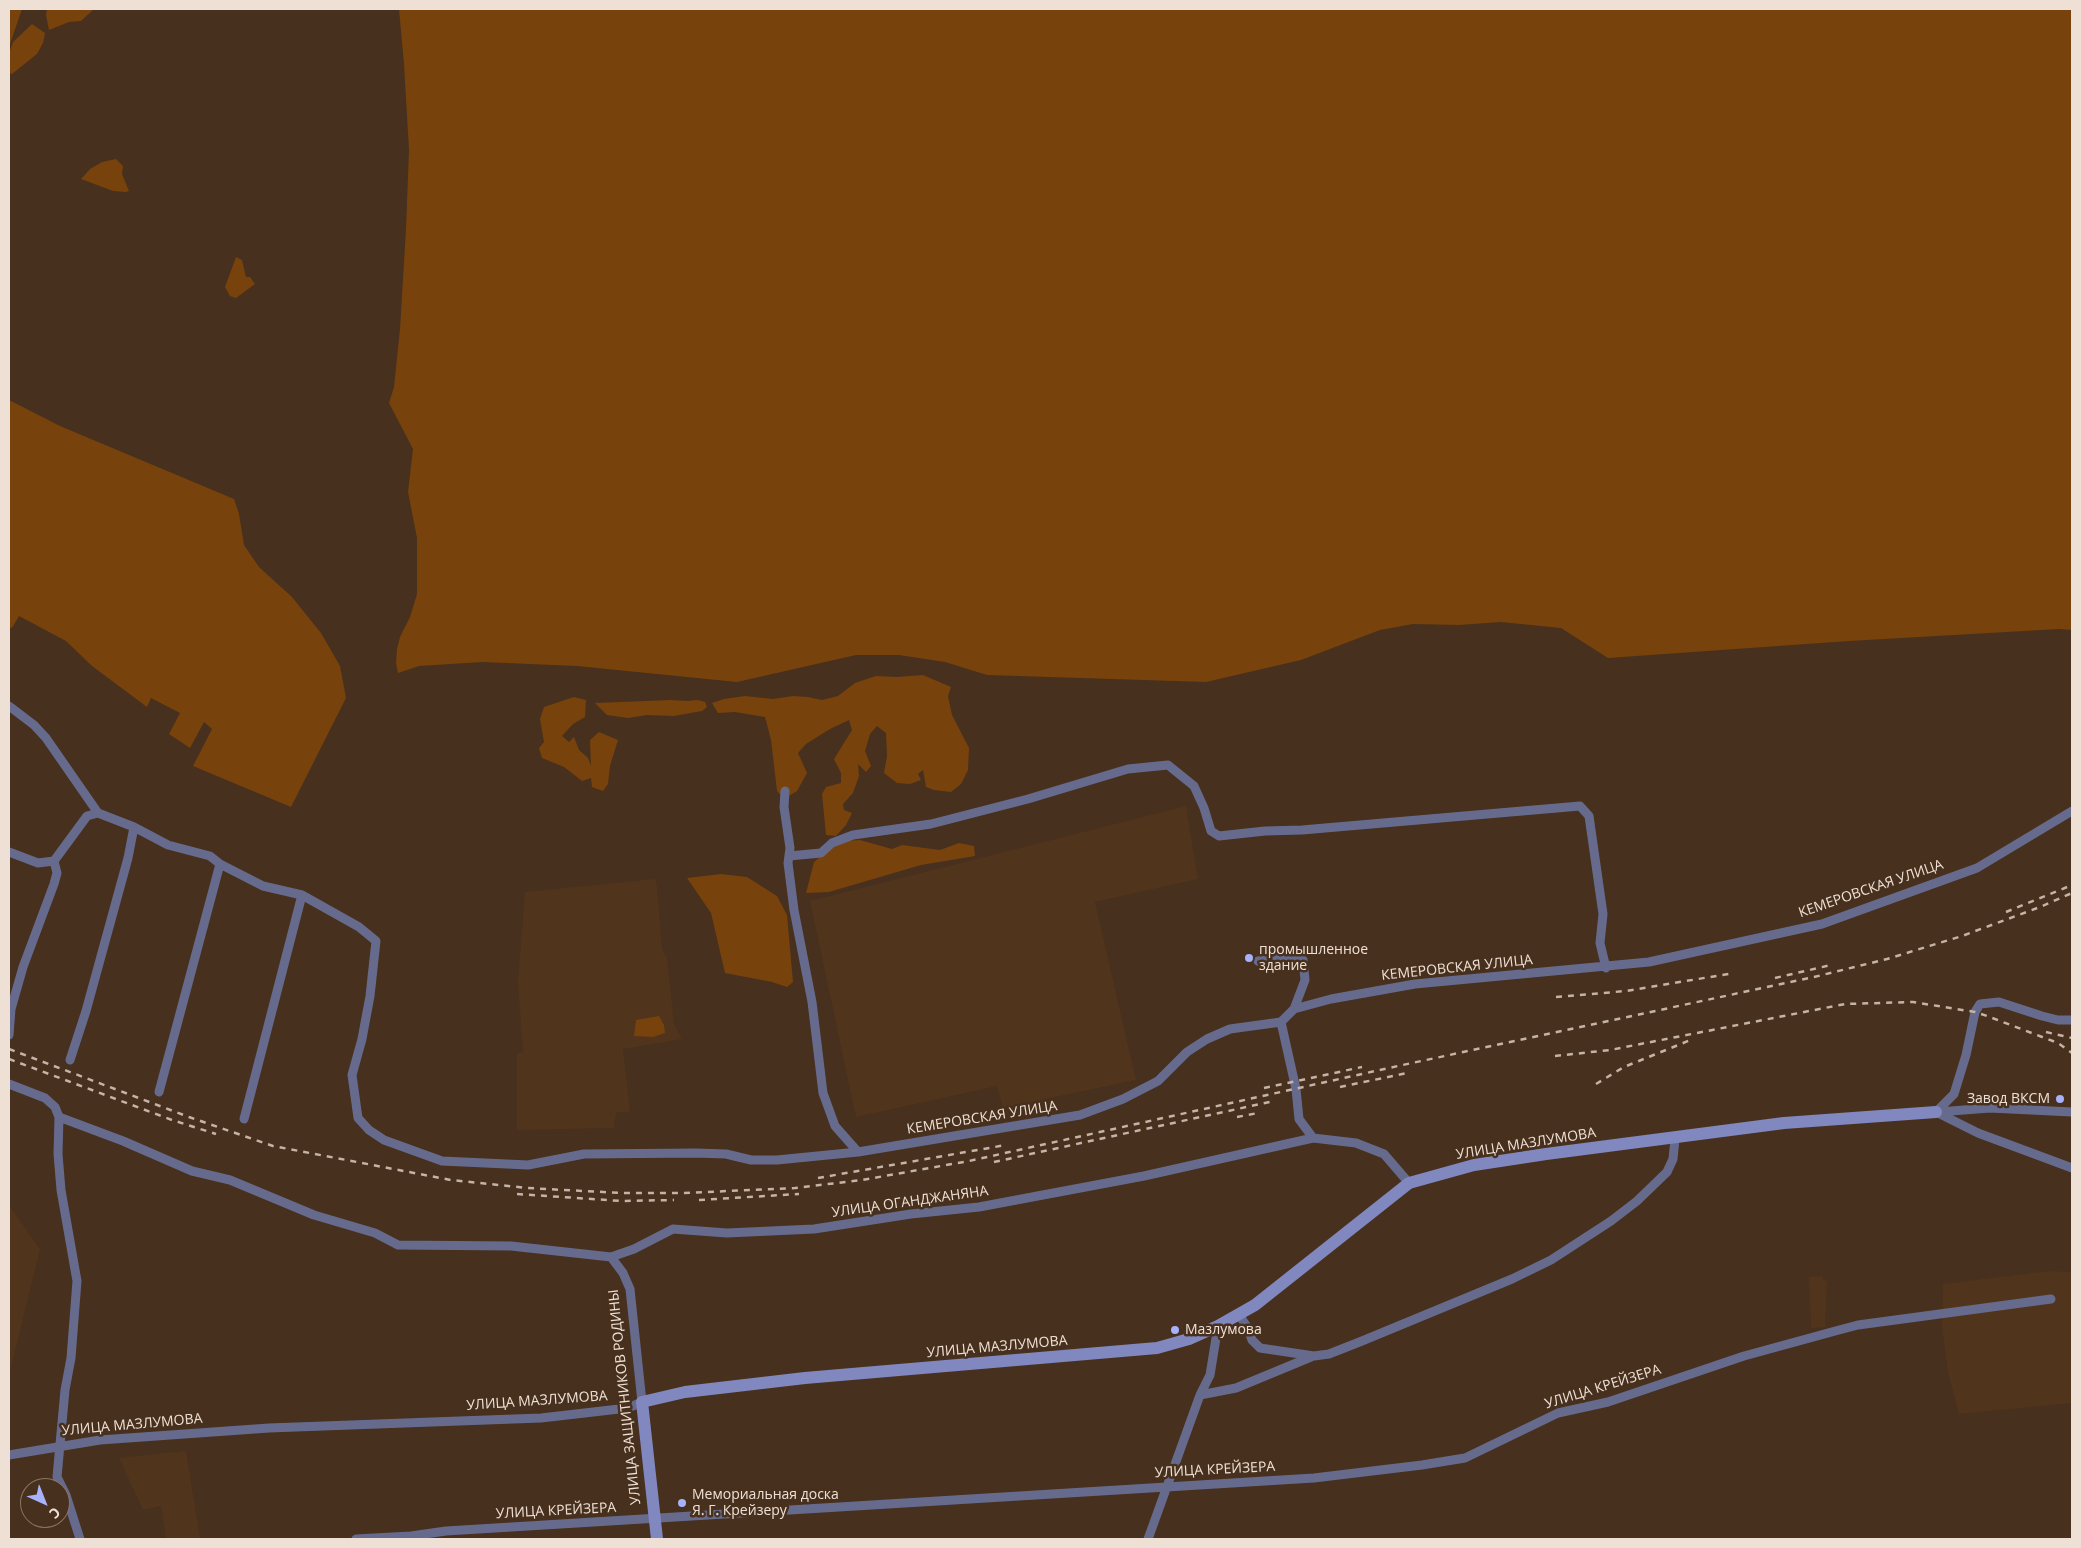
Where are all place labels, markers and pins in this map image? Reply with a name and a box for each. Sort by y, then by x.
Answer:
place label: промышленное здание [1259,942,1368,974]
marker: промышленное здание [1243,952,1255,964]
place label: Завод ВКСМ [1967,1091,2050,1107]
marker: Завод ВКСМ [2054,1093,2066,1105]
place label: Мазлумова [1185,1322,1262,1338]
marker: Мазлумова [1169,1324,1181,1336]
place label: Мемориальная доска Я. Г. Крейзеру [692,1487,839,1520]
marker: Мемориальная доска Я. Г. Крейзеру [676,1497,688,1509]

